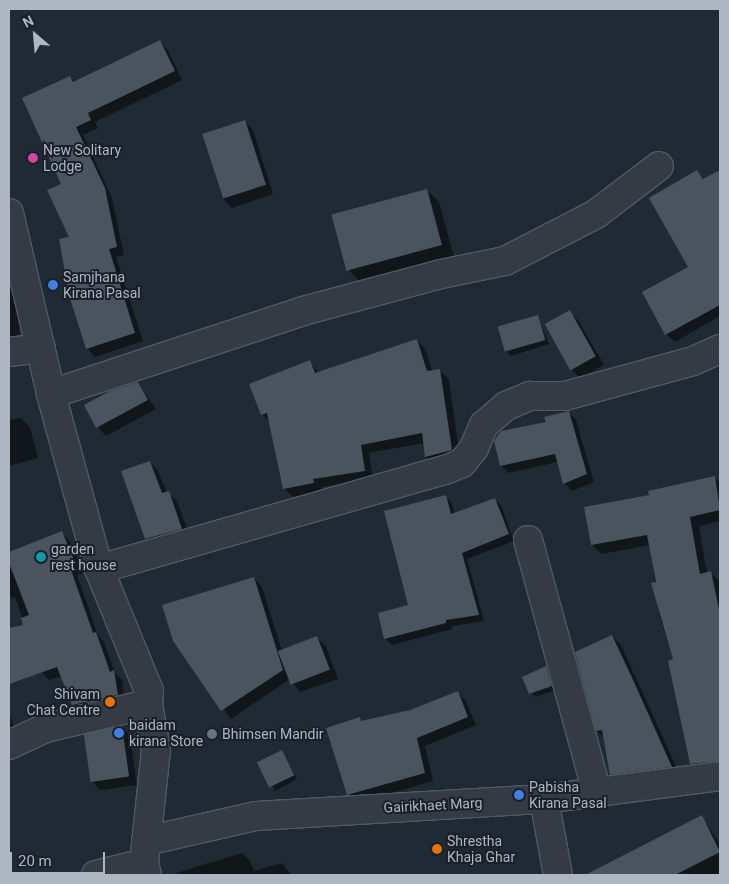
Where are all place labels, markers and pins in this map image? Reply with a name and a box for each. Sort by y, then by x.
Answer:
place label: New Solitary Lodge [43,142,121,174]
marker: New Solitary Lodge [27,152,39,164]
place label: Samjhana Kirana Pasal [63,269,141,302]
marker: Samjhana Kirana Pasal [47,279,59,291]
place label: garden rest house [51,541,116,574]
marker: garden rest house [35,551,47,563]
place label: Shivam Chat Centre [27,686,100,719]
marker: Shivam Chat Centre [104,696,116,708]
place label: baidam kirana Store [129,717,203,750]
place label: Bhimsen Mandir [222,726,324,742]
marker: baidam kirana Store [113,727,125,739]
marker: Bhimsen Mandir [206,728,218,740]
place label: Pabisha Kirana Pasal [529,779,607,812]
marker: Pabisha Kirana Pasal [513,789,525,801]
place label: Shrestha Khaja Ghar [447,833,515,866]
marker: Shrestha Khaja Ghar [431,843,443,855]

